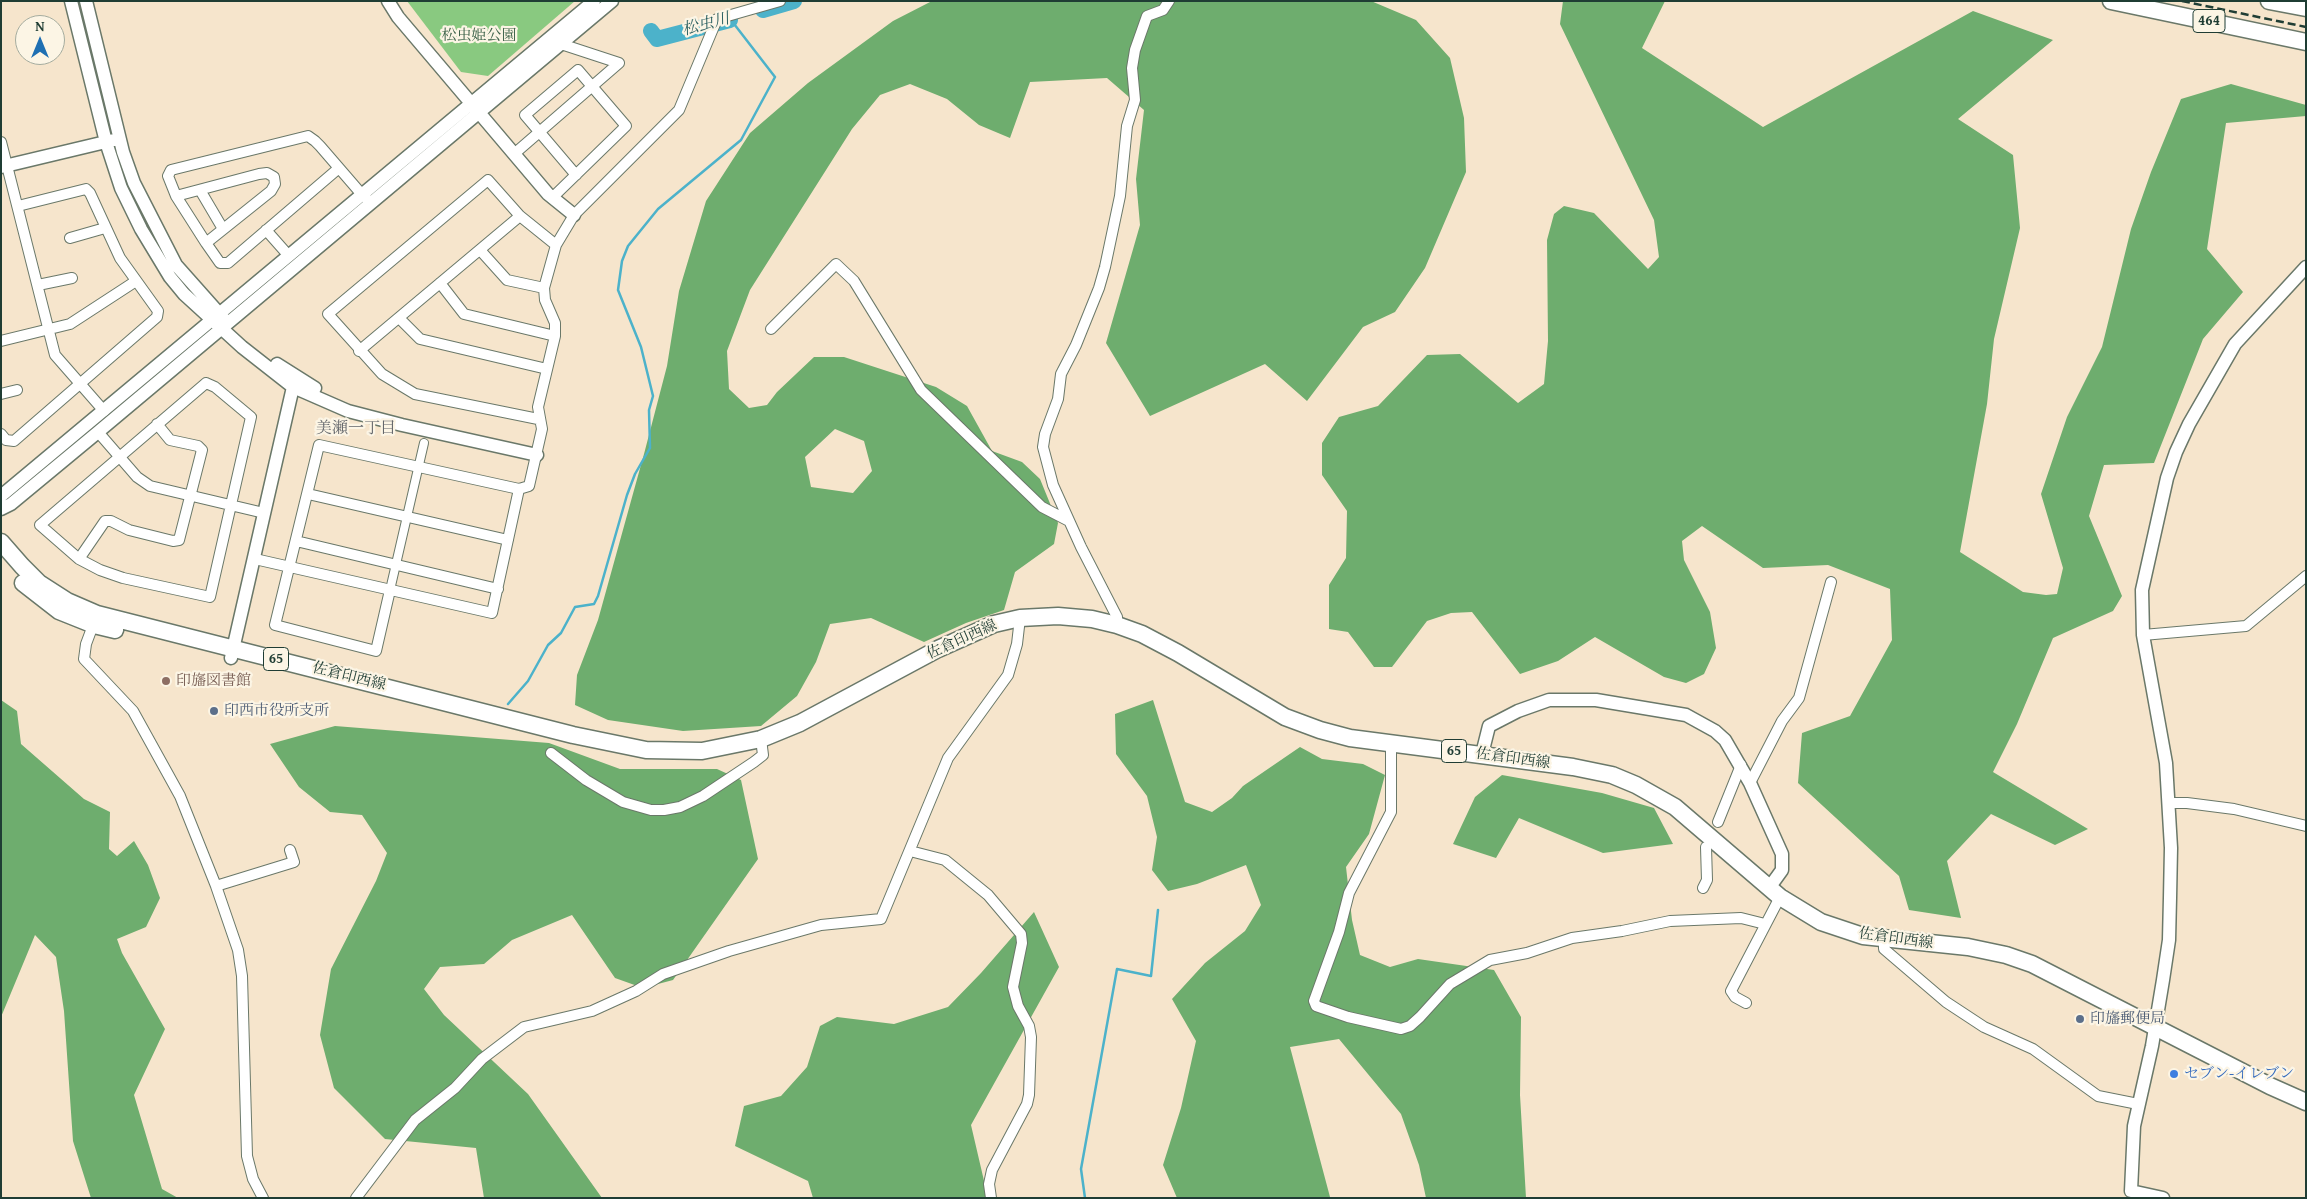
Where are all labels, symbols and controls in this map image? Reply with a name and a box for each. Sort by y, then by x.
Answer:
water label: 松虫川 [680,10,732,40]
road number: 464 [2193,10,2225,32]
north arrow [15,15,65,65]
text: N [35,16,45,36]
park label: 松虫姫公園 [442,27,516,45]
district label: 美瀬一丁目 [316,419,396,439]
street label: 佐倉印西線 [924,617,1000,663]
road number: 65 [264,648,288,671]
street label: 佐倉印西線 [310,659,388,695]
place label: 印旛図書館 [176,672,251,690]
marker: 印旛図書館 [160,675,172,687]
place label: 印西市役所支所 [224,702,329,720]
marker: 印西市役所支所 [208,705,220,717]
road number: 65 [1442,739,1466,762]
street label: 佐倉印西線 [1475,745,1551,773]
street label: 佐倉印西線 [1858,925,1934,953]
place label: 印旛郵便局 [2090,1010,2165,1028]
marker: 印旛郵便局 [2074,1013,2086,1025]
place label: セブン-イレブン [2184,1065,2294,1083]
marker: セブン-イレブン [2168,1068,2180,1080]

